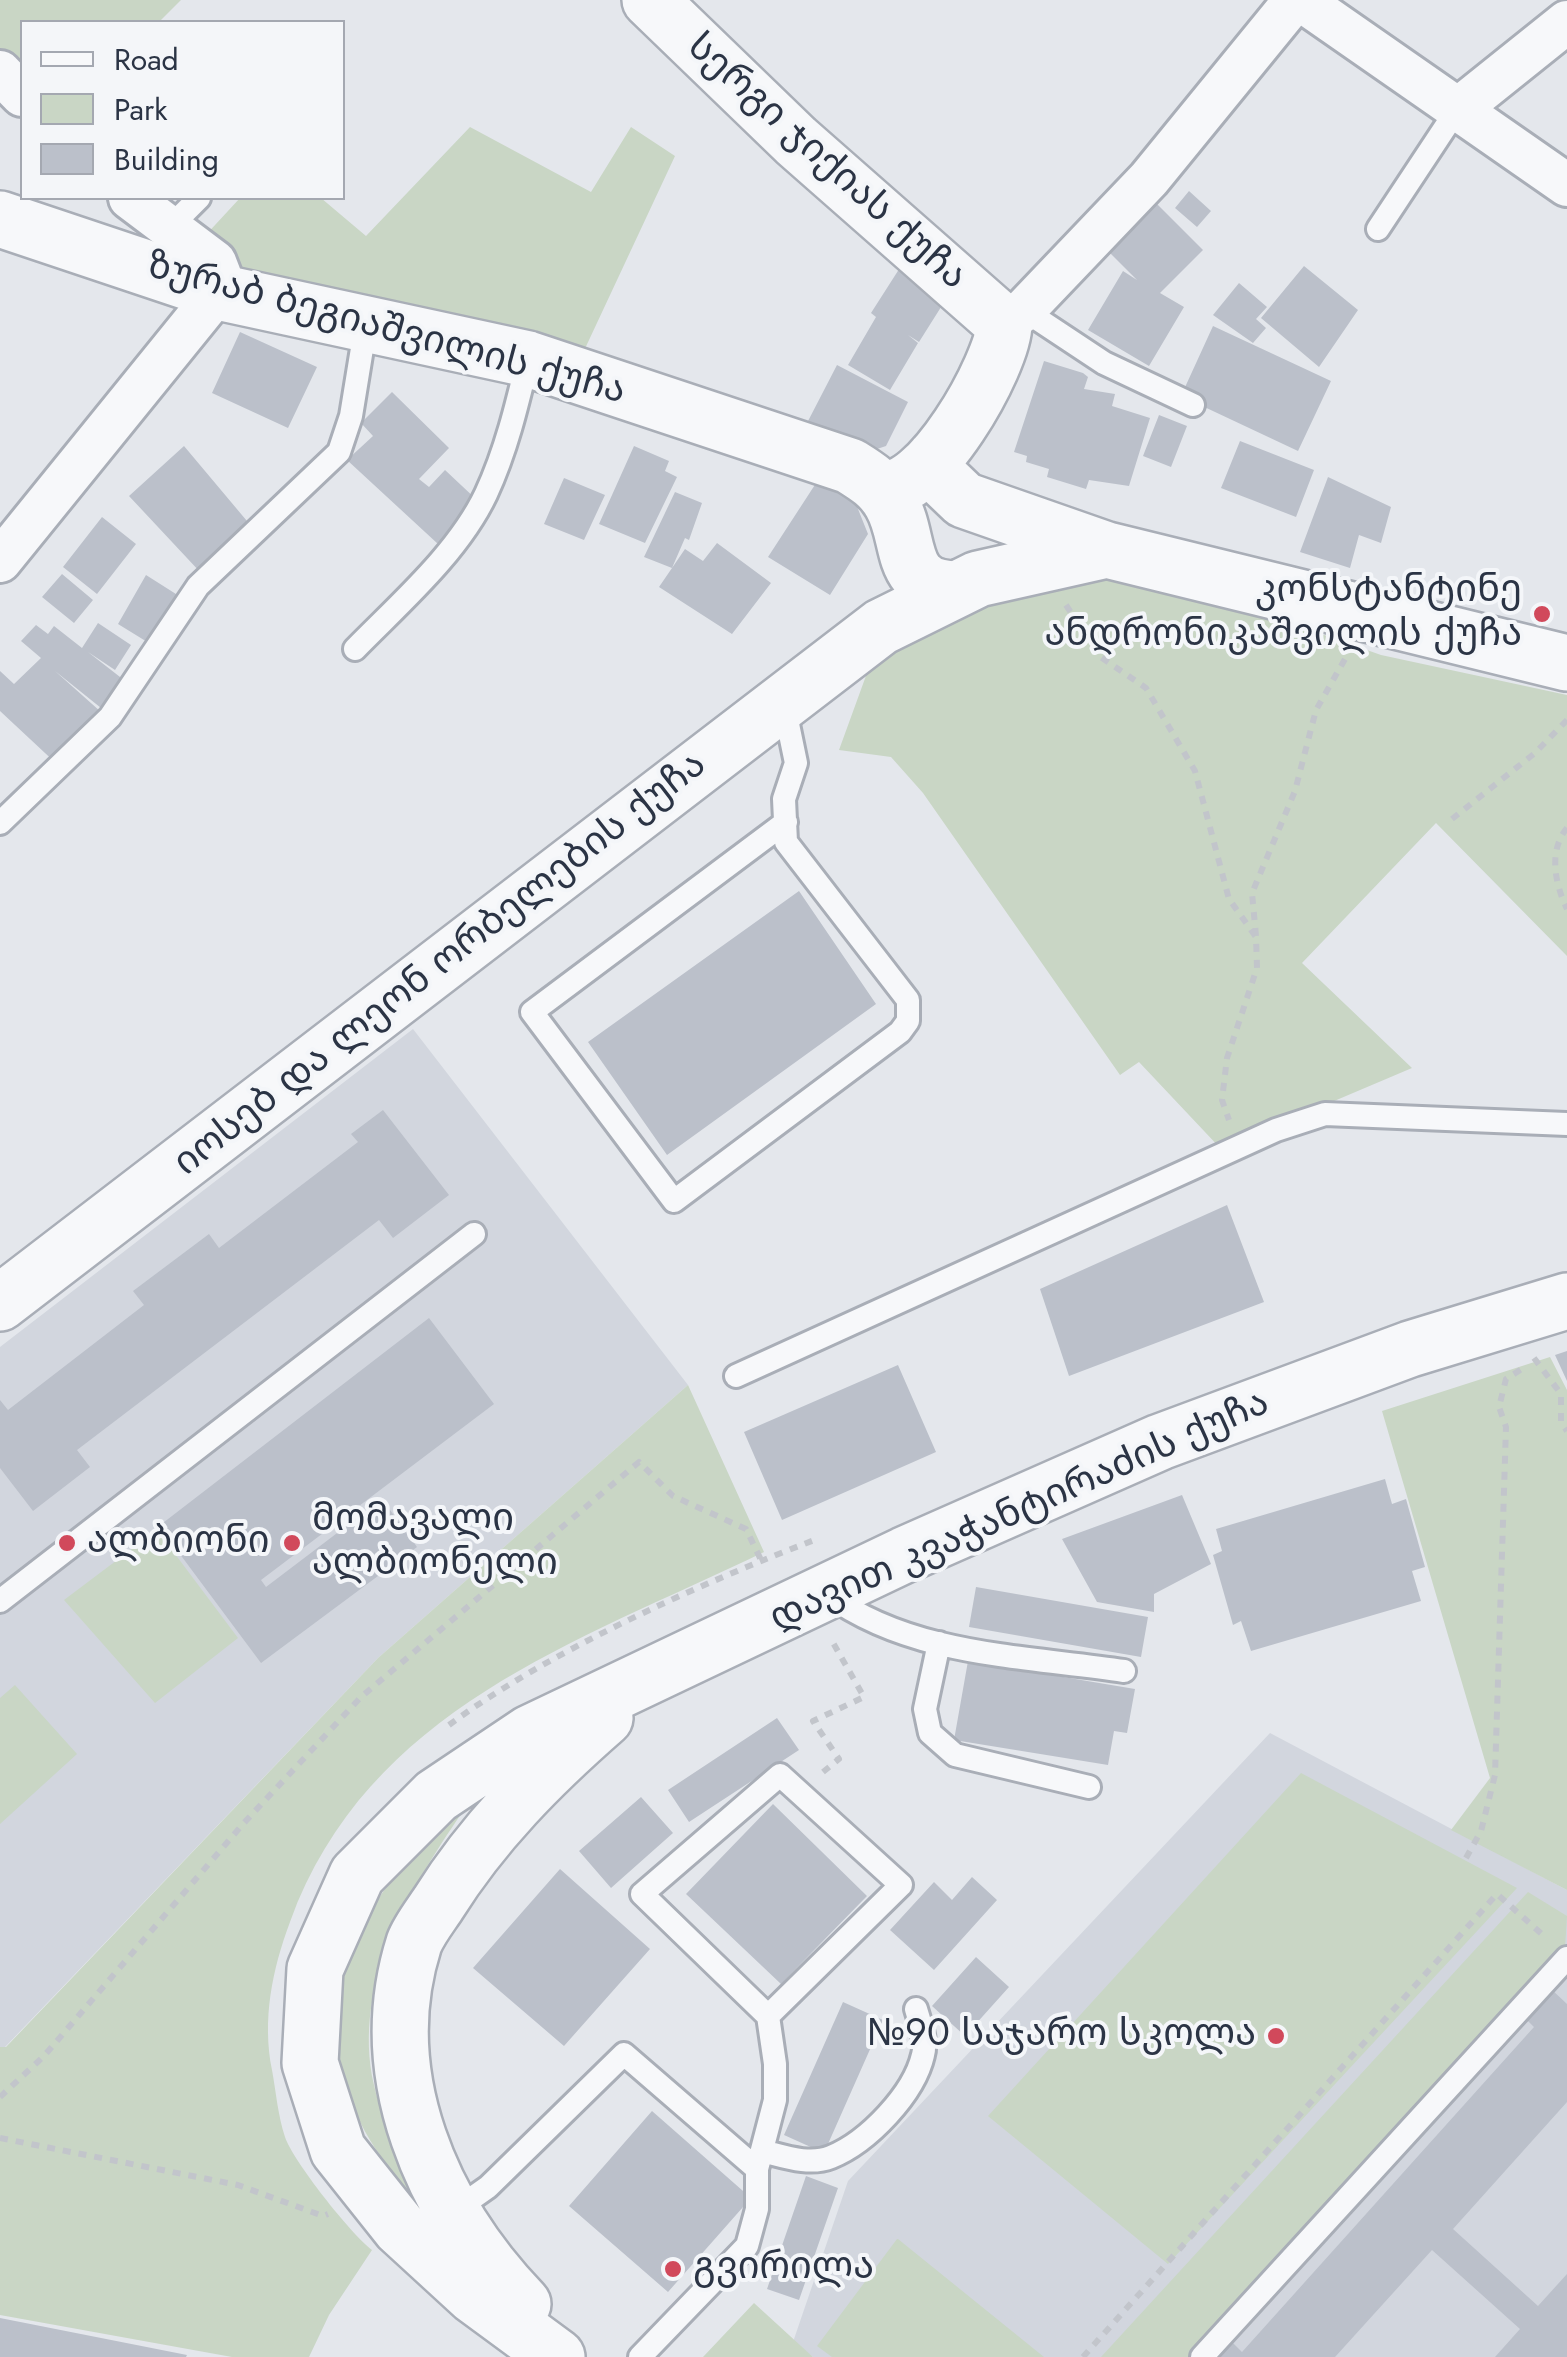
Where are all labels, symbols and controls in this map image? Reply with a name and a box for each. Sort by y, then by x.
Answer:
legend [20,20,345,200]
street label: სერგი ჯიქიას ქუჩა [677,25,975,301]
text: Road [114,38,179,81]
text: Park [114,88,167,131]
text: Building [114,138,219,181]
street label: ზურაბ ბეგიაშვილის ქუჩა [142,244,630,416]
place label: კონსტანტინე ანდრონიკაშვილის ქუჩა [1044,569,1522,658]
marker: კონსტანტინე ანდრონიკაშვილის ქუჩა [1531,603,1553,625]
street label: იოსებ და ლეონ ორბელების ქუჩა [166,743,716,1187]
street label: დავით კვაჭანტირაძის ქუჩა [763,1381,1277,1643]
place label: მომავალი ალბიონელი [312,1498,558,1588]
place label: ალბიონი [87,1520,269,1566]
marker: ალბიონი [56,1532,78,1554]
marker: მომავალი ალბიონელი [281,1532,303,1554]
place label: №90 საჯარო სკოლა [866,2013,1256,2059]
marker: №90 საჯარო სკოლა [1265,2025,1287,2047]
place label: გვირილა [693,2246,874,2292]
marker: გვირილა [662,2258,684,2280]

